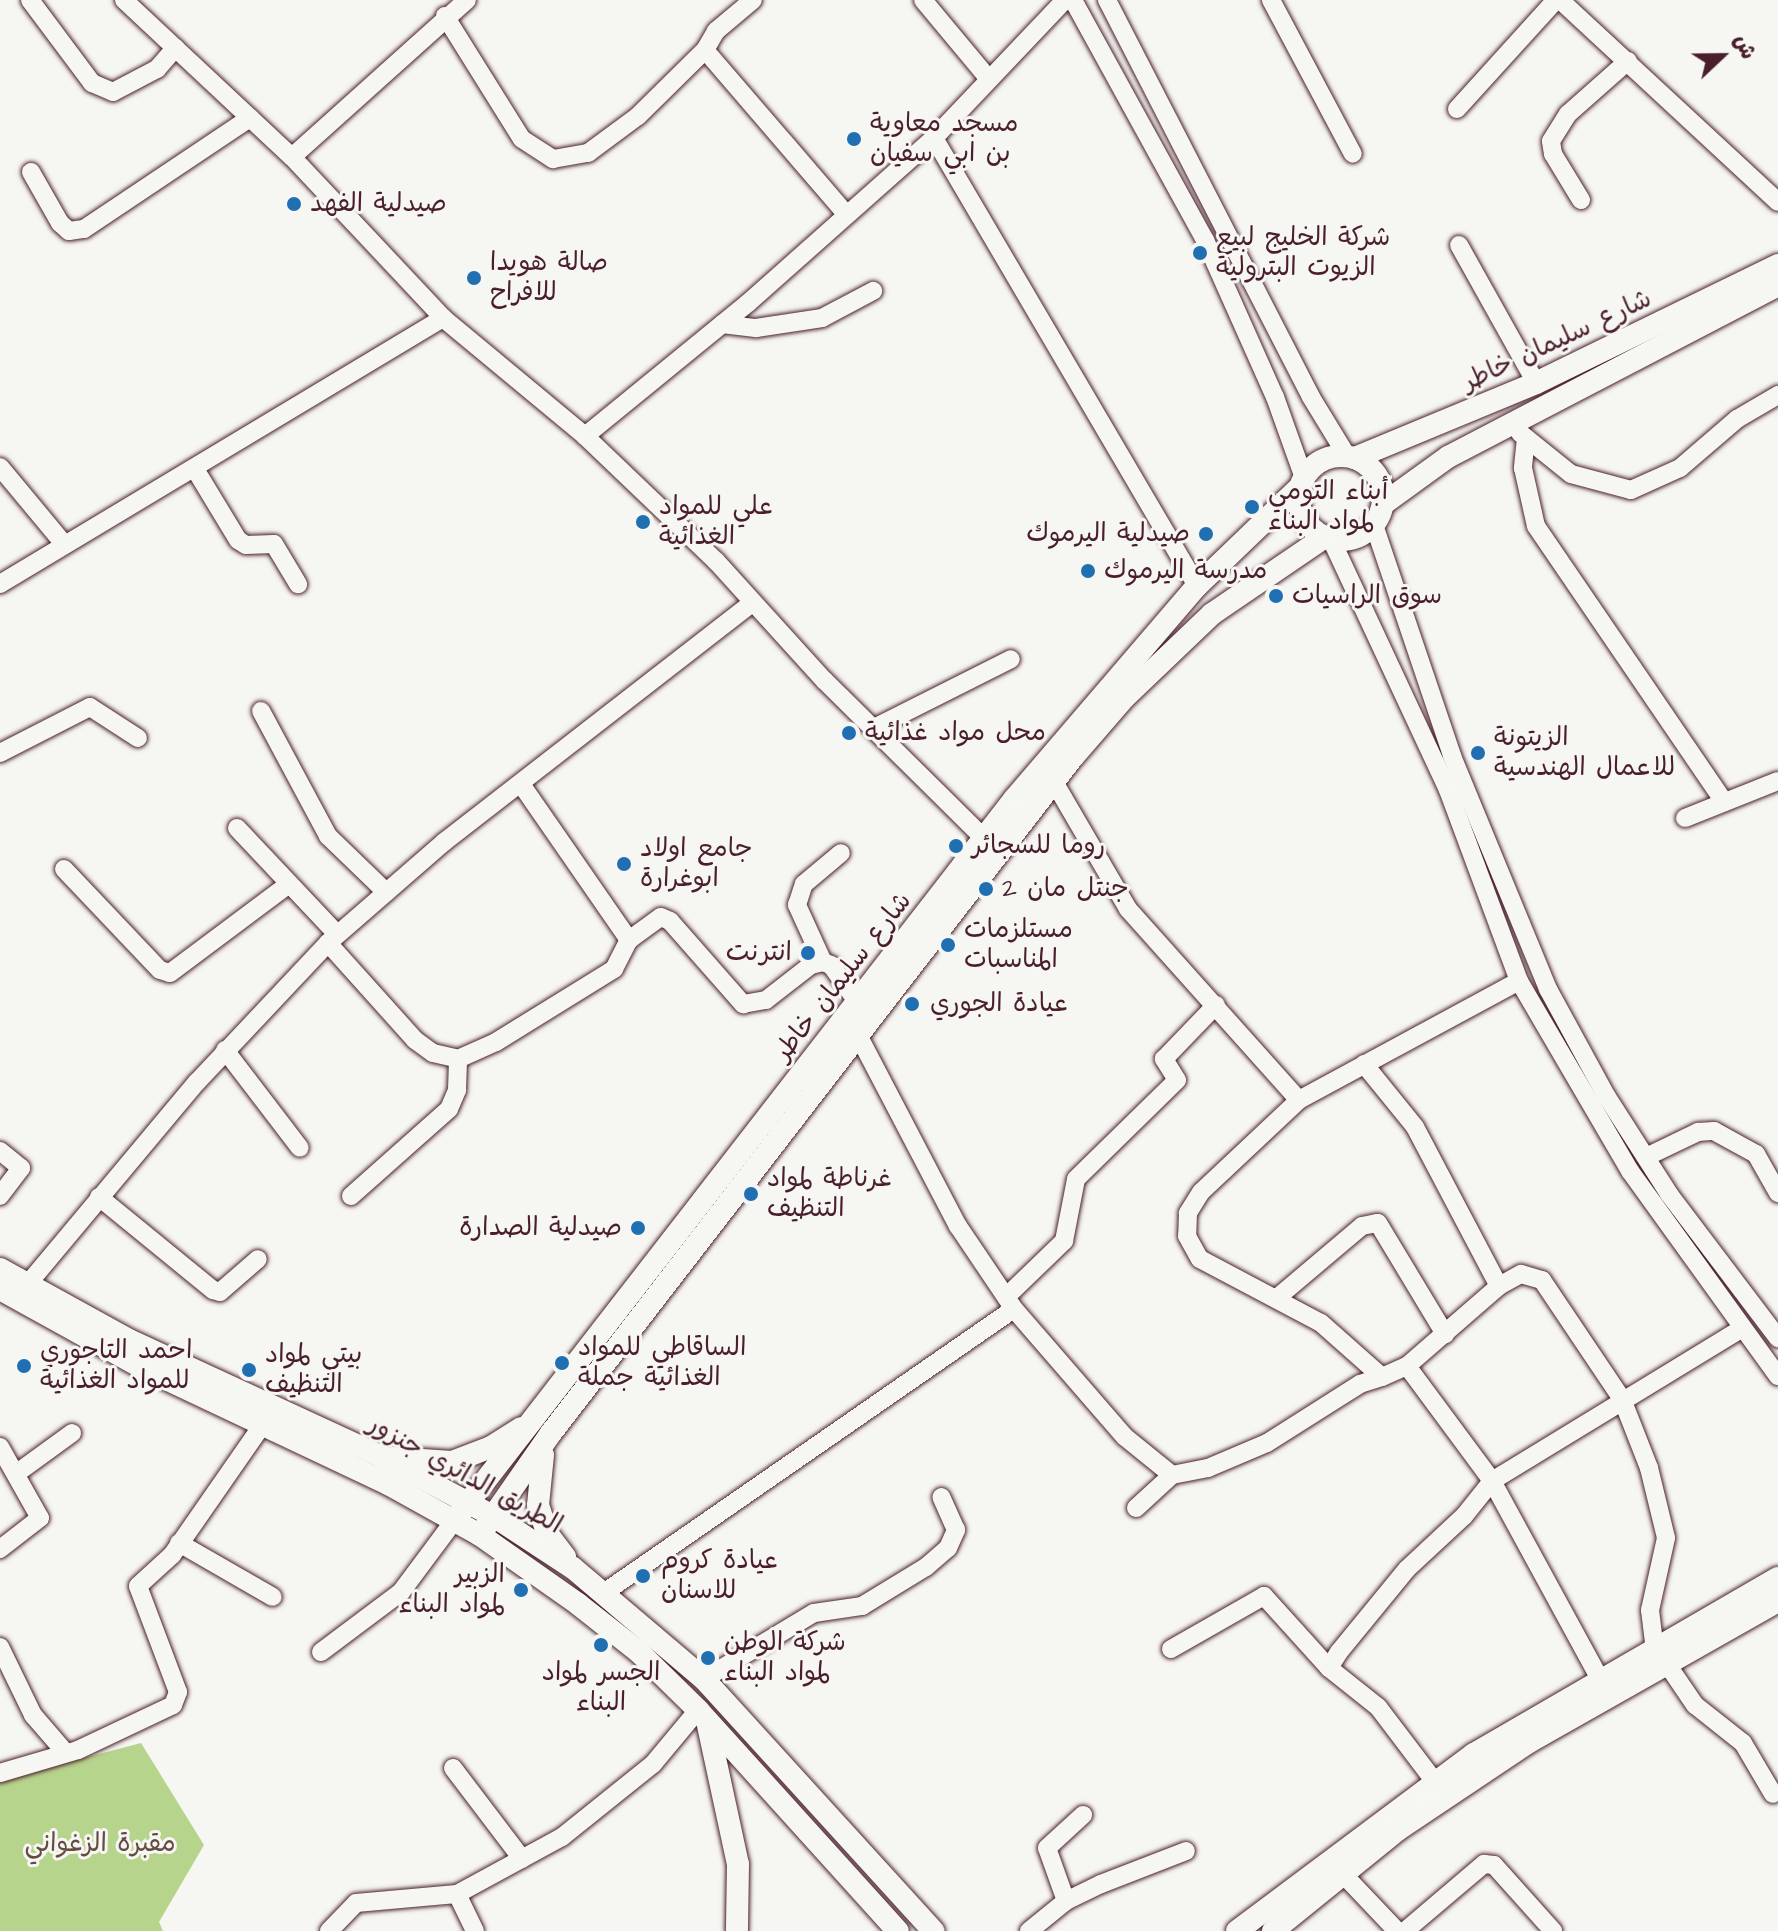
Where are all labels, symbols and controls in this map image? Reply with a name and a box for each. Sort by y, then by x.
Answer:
north arrow [1682,16,1762,96]
text: ش [1726,30,1764,64]
place label: مسجد معاوية بن ابي سفيان [870,108,1018,170]
marker: مسجد معاوية بن ابي سفيان [845,130,863,148]
place label: صيدلية الفهد [310,188,447,220]
marker: صيدلية الفهد [285,195,303,213]
place label: شركة الخليج لبيع الزيوت البترولية [1216,222,1390,284]
marker: شركة الخليج لبيع الزيوت البترولية [1191,244,1209,262]
place label: صالة هويدا للافراح [490,247,608,308]
marker: صالة هويدا للافراح [465,269,483,287]
street label: شارع سليمان خاطر [1457,283,1657,399]
place label: أبناء التومي لمواد البناء [1268,476,1388,538]
place label: علي للمواد الغذائية [659,491,773,552]
marker: أبناء التومي لمواد البناء [1243,498,1261,516]
marker: علي للمواد الغذائية [634,513,652,531]
place label: صيدلية اليرموك [1026,518,1190,550]
marker: صيدلية اليرموك [1197,525,1215,543]
place label: مدرسة اليرموك [1104,555,1267,587]
marker: مدرسة اليرموك [1079,562,1097,580]
place label: سوق الراسيات [1292,580,1442,612]
marker: سوق الراسيات [1267,587,1285,605]
place label: محل مواد غذائية [865,717,1046,749]
place label: الزيتونة للاعمال الهندسية [1494,722,1675,784]
marker: محل مواد غذائية [840,724,858,742]
marker: الزيتونة للاعمال الهندسية [1469,744,1487,762]
place label: روما للسجائر [972,830,1105,862]
place label: جامع اولاد ابوغرارة [640,833,753,894]
marker: روما للسجائر [947,837,965,855]
marker: جامع اولاد ابوغرارة [615,855,633,873]
place label: جنتل مان 2 [1002,873,1129,905]
marker: جنتل مان 2 [977,880,995,898]
street label: شارع سليمان خاطر [767,886,919,1068]
place label: مستلزمات المناسبات [964,914,1073,976]
marker: مستلزمات المناسبات [939,936,957,954]
place label: انترنت [726,937,792,969]
marker: انترنت [799,944,817,962]
place label: عيادة الجوري [930,988,1068,1020]
marker: عيادة الجوري [901,993,923,1015]
place label: غرناطة لمواد التنظيف [767,1163,892,1224]
marker: غرناطة لمواد التنظيف [742,1185,760,1203]
place label: صيدلية الصدارة [459,1212,622,1244]
marker: صيدلية الصدارة [629,1219,647,1237]
place label: الساقاطي للمواد الغذائية جملة [578,1332,746,1394]
place label: احمد التاجوري للمواد الغذائية [40,1335,193,1396]
place label: بيتي لمواد التنظيف [265,1339,362,1400]
marker: الساقاطي للمواد الغذائية جملة [553,1354,571,1372]
marker: احمد التاجوري للمواد الغذائية [15,1357,33,1375]
marker: بيتي لمواد التنظيف [240,1361,258,1379]
street label: الطريق الدائري جنزور [362,1409,568,1541]
place label: عيادة كروم للاسنان [661,1545,778,1606]
place label: الزبير لمواد البناء [399,1559,505,1620]
marker: عيادة كروم للاسنان [632,1565,654,1587]
marker: الزبير لمواد البناء [512,1581,530,1599]
place label: شركة الوطن لمواد البناء [724,1627,846,1688]
marker: الجسر لمواد البناء [592,1636,610,1654]
marker: شركة الوطن لمواد البناء [699,1649,717,1667]
place label: الجسر لمواد البناء [542,1657,660,1718]
park label: مقبرة الزغواني [24,1828,176,1860]

